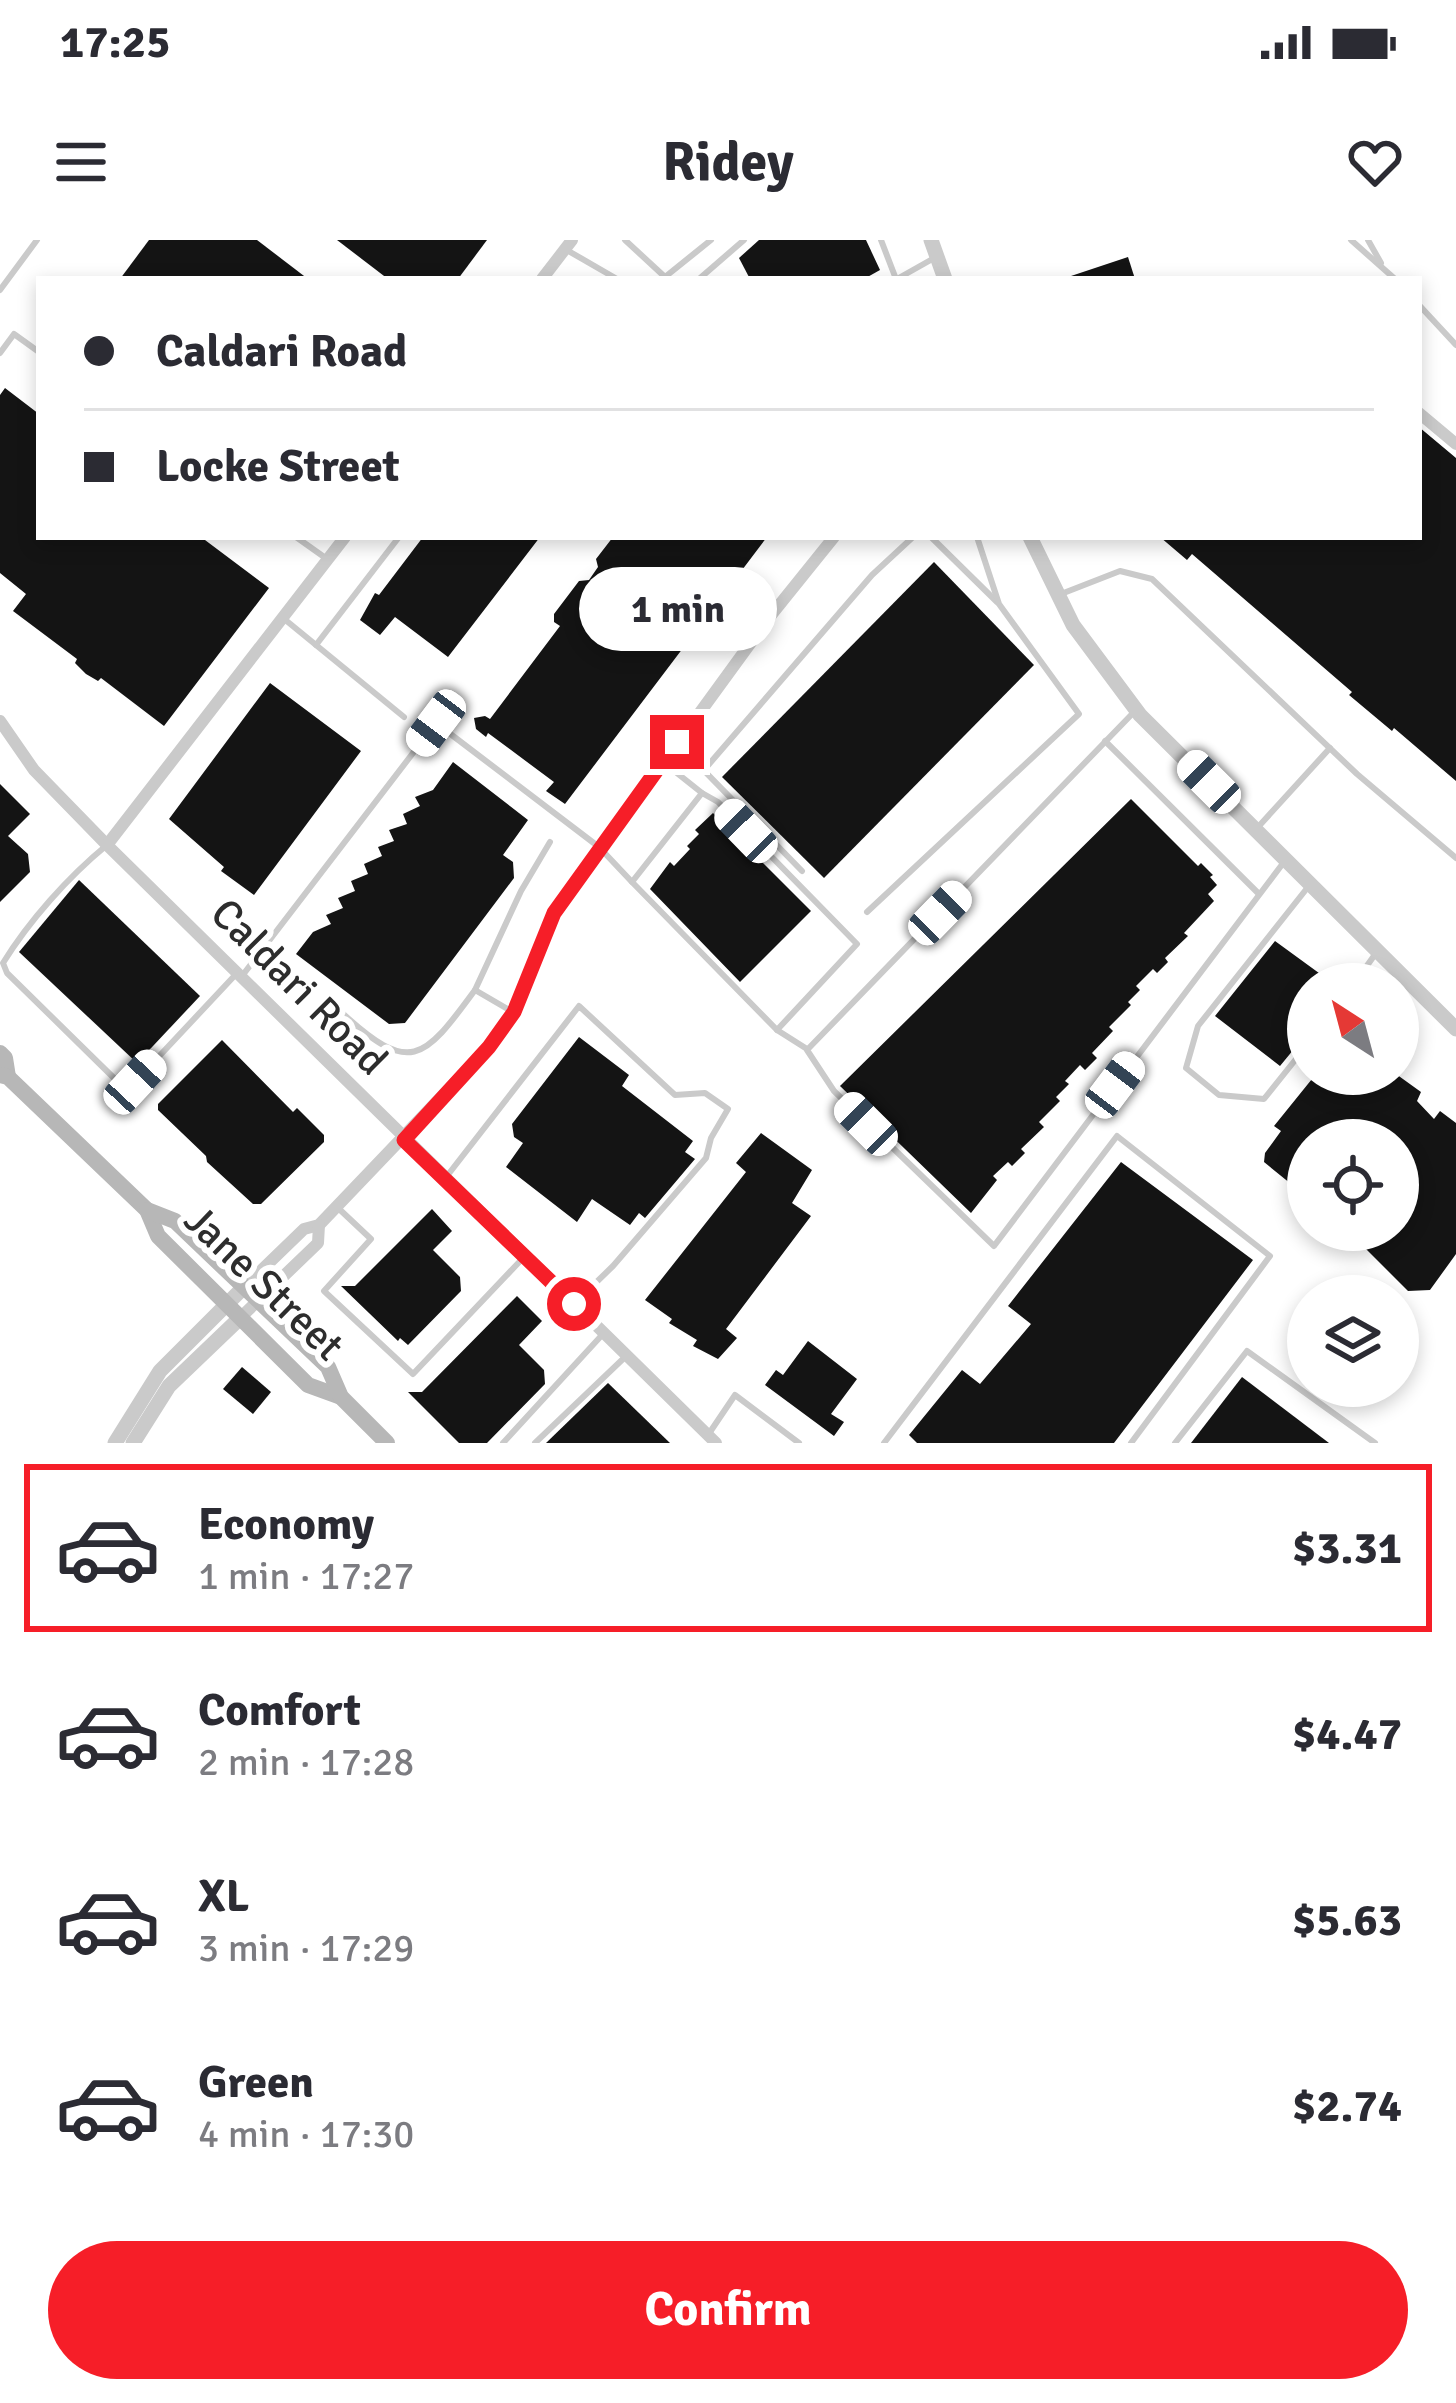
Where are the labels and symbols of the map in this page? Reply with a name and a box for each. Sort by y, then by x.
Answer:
callout: 1 min [578,568,776,652]
car [400,683,472,763]
route end [650,715,704,769]
car [1171,744,1247,820]
car [708,793,784,869]
car [902,875,978,951]
street label: Caldari Road [200,888,398,1086]
north arrow [1287,963,1419,1095]
car [97,1043,173,1121]
car [1079,1045,1151,1125]
car [828,1086,904,1162]
street label: Jane Street [174,1195,354,1371]
route start [547,1277,601,1331]

